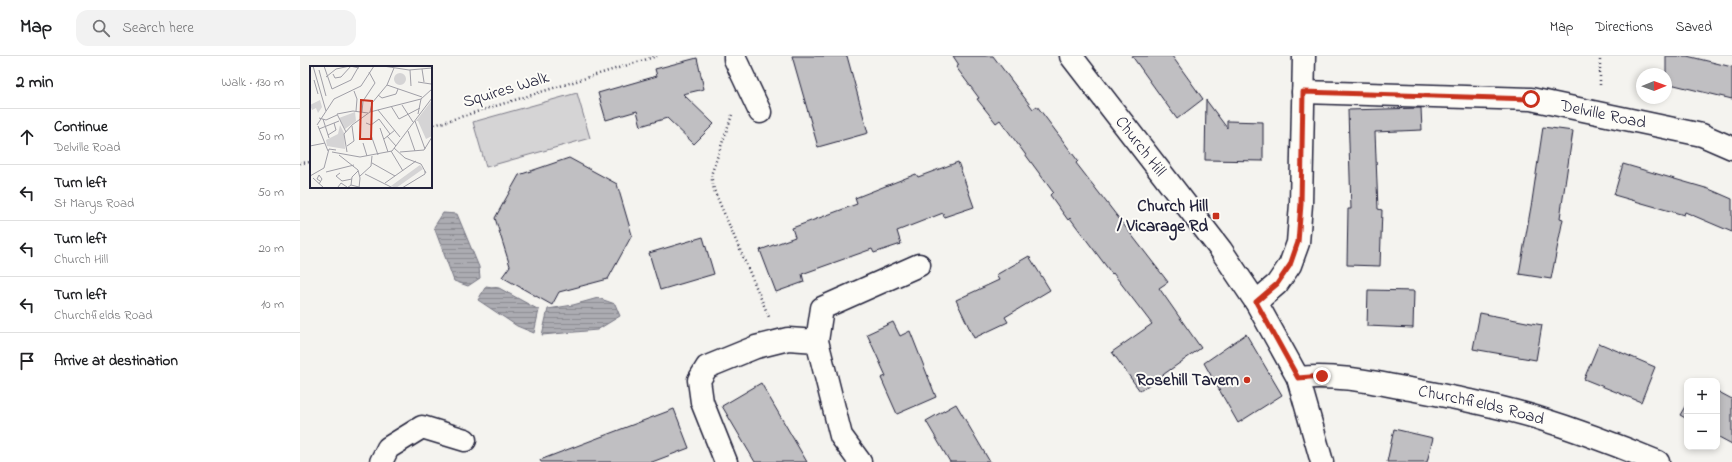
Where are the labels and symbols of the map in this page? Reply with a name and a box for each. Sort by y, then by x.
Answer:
street label: Squires Walk [460,65,553,115]
inset map [310,66,432,188]
north arrow [1636,68,1672,104]
route start [1522,90,1540,108]
street label: Delville Road [1557,93,1649,136]
street label: Church Hill [1109,110,1172,182]
place label: Church Hill / Vicarage Rd [1116,194,1208,241]
marker: Church Hill / Vicarage Rd [1211,211,1221,221]
route end [1313,367,1331,385]
place label: Rosehill Tavern [1136,368,1240,393]
marker: Rosehill Tavern [1242,375,1252,385]
street label: Churchfields Road [1416,378,1548,432]

